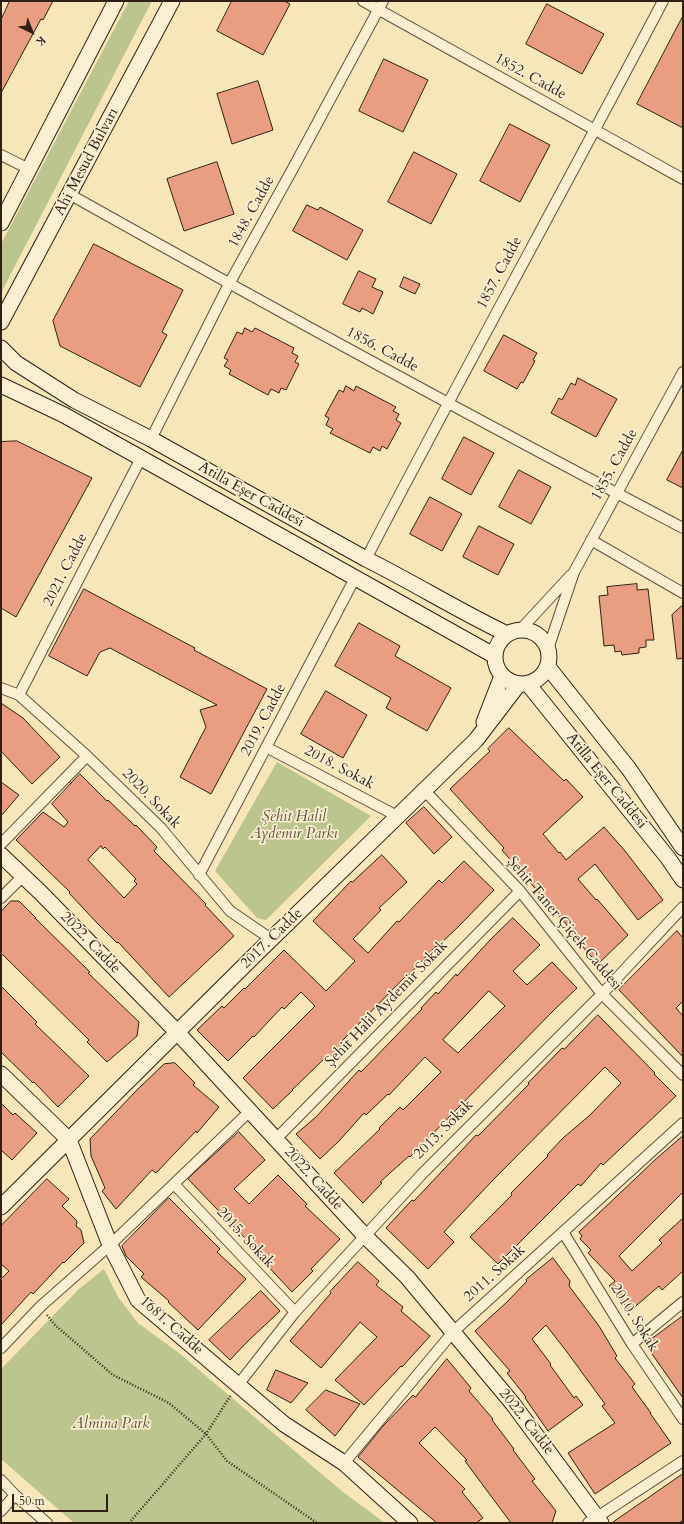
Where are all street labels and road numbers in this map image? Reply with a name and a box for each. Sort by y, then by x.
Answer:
street label: 1852. Cadde [491,50,569,104]
street label: Ahi Mesud Bulvarı [51,105,123,219]
street label: 1848. Cadde [225,173,279,251]
street label: 1857. Cadde [473,234,527,312]
street label: 1856. Cadde [343,323,421,377]
street label: 1855. Cadde [588,426,642,504]
street label: Atilla Eşer Caddesi [195,458,307,532]
street label: 2021. Cadde [40,531,92,609]
street label: 2019. Cadde [237,681,291,759]
street label: Atilla Eşer Caddesi [562,729,650,833]
street label: 2018. Sokak [301,742,377,794]
street label: 2020. Sokak [118,765,184,833]
street label: Şehit Taner Çiçek Caddesi [503,853,625,995]
street label: 2017. Cadde [237,905,307,973]
street label: 2022. Cadde [56,908,124,978]
street label: Şehit Halil Aydemir Sokak [322,937,452,1071]
street label: 2013. Sokak [411,1097,477,1163]
street label: 2022. Cadde [280,1144,346,1214]
street label: 2015. Sokak [212,1204,278,1272]
street label: 2011. Sokak [460,1242,530,1306]
street label: 2010. Sokak [606,1281,662,1355]
street label: 1681. Cadde [136,1293,206,1359]
street label: 2022. Cadde [494,1385,558,1459]

